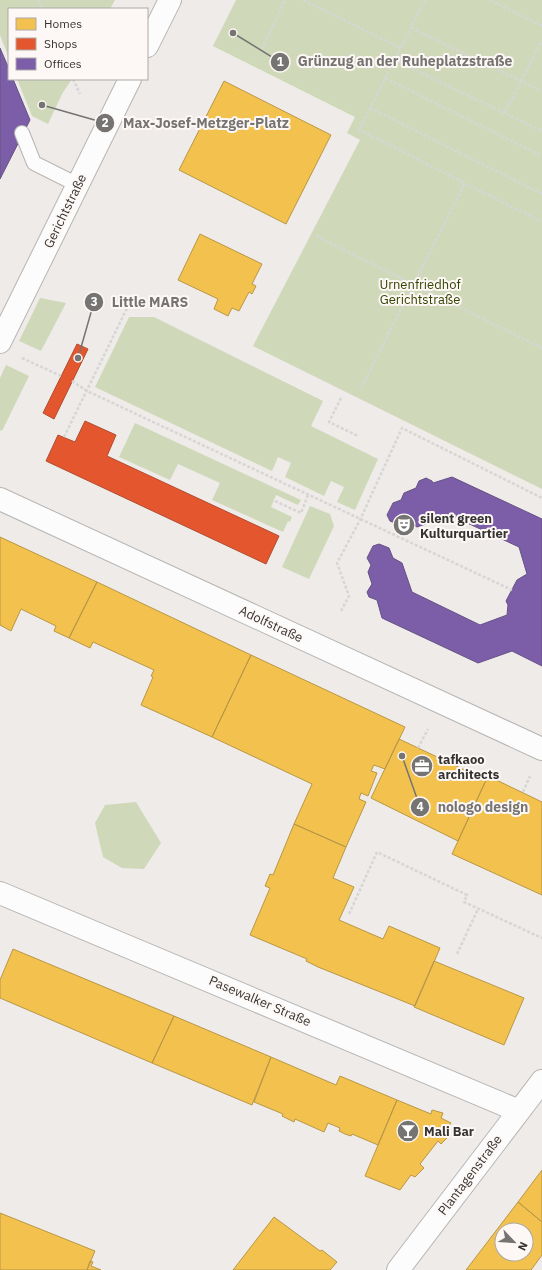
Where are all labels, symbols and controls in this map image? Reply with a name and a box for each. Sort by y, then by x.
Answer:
legend [8,8,148,80]
text: Homes [44,16,82,31]
text: Shops [44,36,77,51]
callout: Grünzug an der Ruheplatzstraße [270,49,520,75]
text: Grünzug an der Ruheplatzstraße [298,52,512,70]
text: 1 [276,54,284,69]
text: Offices [44,56,82,71]
callout: Max-Josef-Metzger-Platz [95,110,297,136]
text: Max-Josef-Metzger-Platz [123,114,289,132]
text: 2 [101,115,109,130]
street label: Gerichtstraße [40,171,90,251]
park label: Urnenfriedhof Gerichtstraße [379,276,461,308]
callout: Little MARS [84,289,196,315]
text: Little MARS [112,293,189,311]
text: 3 [90,294,98,309]
place label: silent green Kulturquartier [420,510,508,542]
theatre icon: silent green Kulturquartier [391,512,417,538]
street label: Adolfstraße [236,602,306,646]
place label: tafkaoo architects [438,751,500,783]
office icon: tafkaoo architects [409,753,435,779]
callout: nologo design [410,794,536,820]
text: nologo design [438,798,528,816]
text: 4 [416,799,424,814]
street label: Pasewalker Straße [206,972,314,1030]
bar icon: Mali Bar [395,1118,421,1144]
place label: Mali Bar [424,1123,474,1140]
street label: Plantagenstraße [434,1131,506,1219]
north arrow [494,1222,534,1262]
text: N [515,1240,531,1253]

